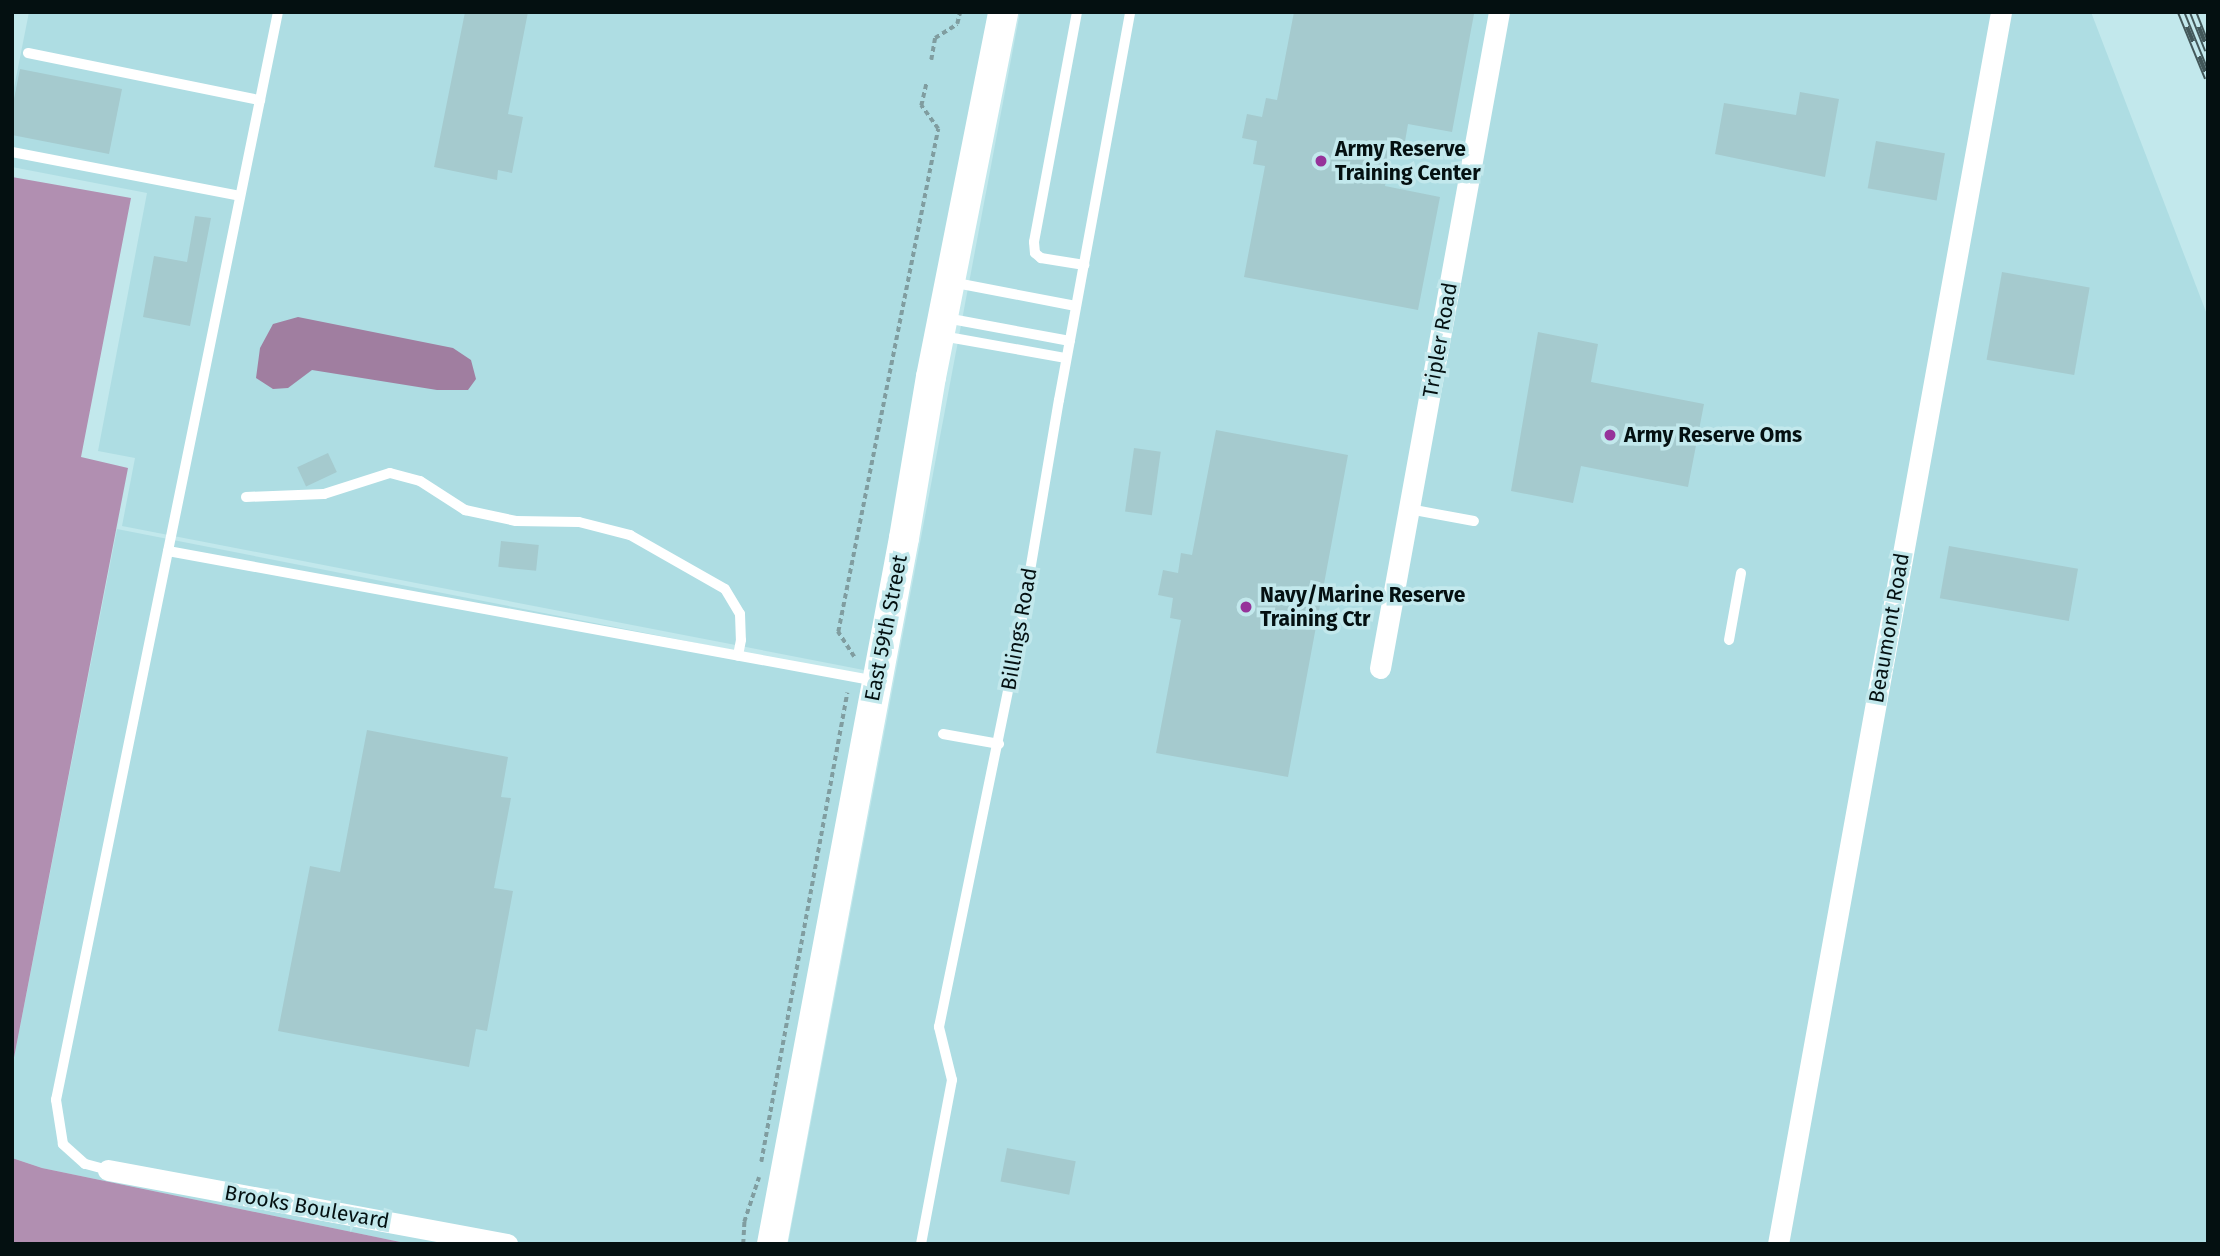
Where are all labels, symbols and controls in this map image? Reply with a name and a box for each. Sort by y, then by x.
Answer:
place label: Army Reserve Training Center [1335,136,1481,186]
marker: Army Reserve Training Center [1313,153,1329,169]
street label: Tripler Road [1417,281,1463,399]
place label: Army Reserve Oms [1624,422,1802,448]
marker: Army Reserve Oms [1602,427,1618,443]
street label: Beaumont Road [1863,551,1915,705]
street label: East 59th Street [859,553,913,703]
street label: Billings Road [996,566,1042,692]
place label: Navy/Marine Reserve Training Ctr [1260,582,1465,632]
marker: Navy/Marine Reserve Training Ctr [1238,599,1254,615]
street label: Brooks Boulevard [223,1180,391,1234]

